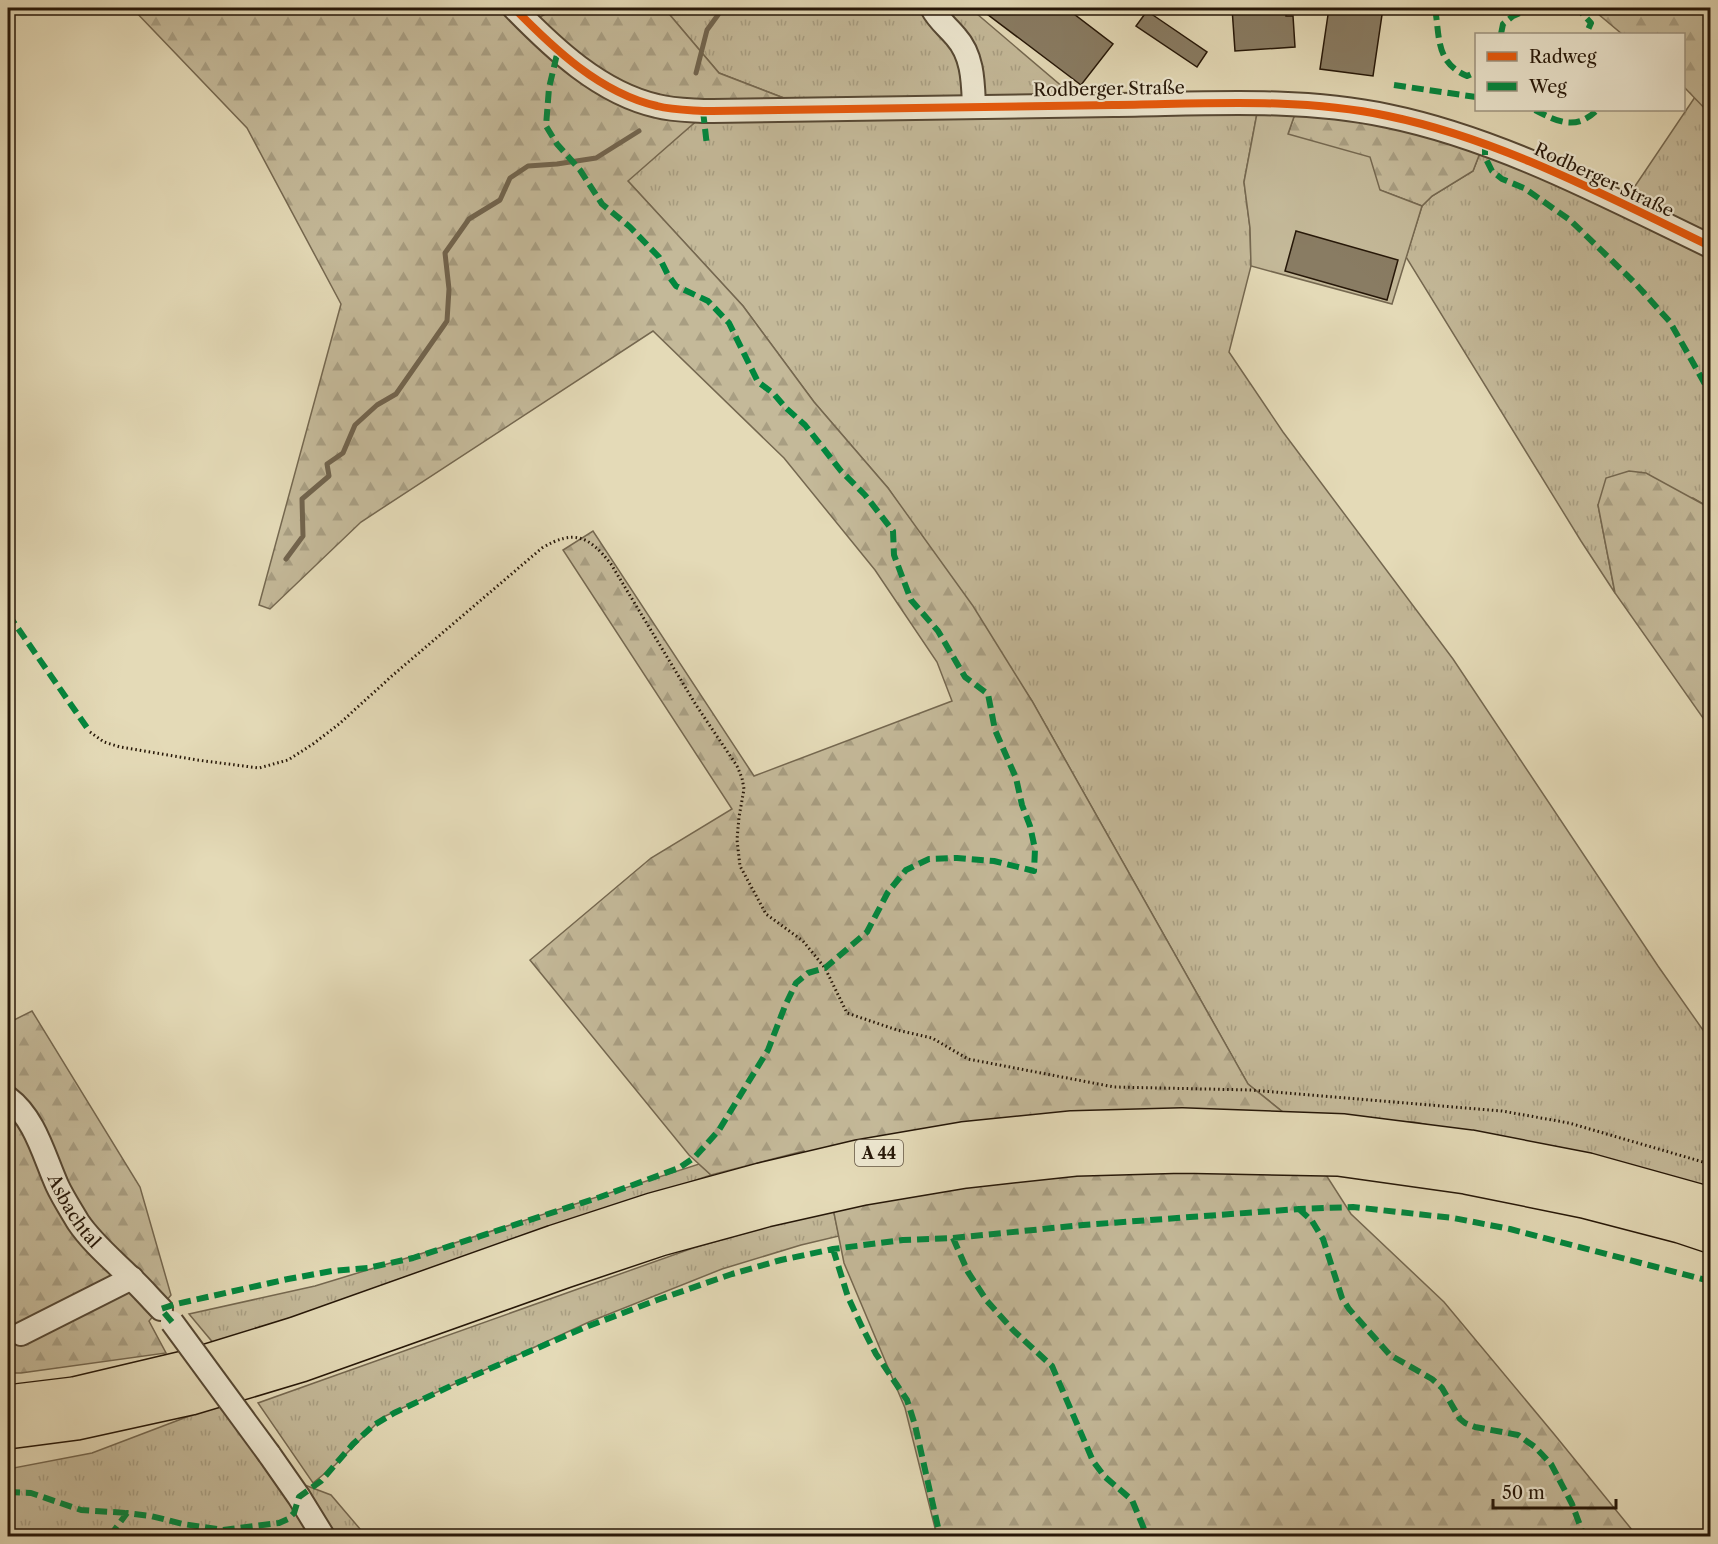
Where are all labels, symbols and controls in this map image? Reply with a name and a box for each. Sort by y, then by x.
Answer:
legend [1475,33,1685,111]
text: Radweg [1529,46,1597,68]
text: Weg [1528,76,1567,98]
street label: Rodberger Straße [1033,77,1185,101]
street label: Rodberger Straße [1531,138,1677,222]
road number: A 44 [855,1140,903,1166]
street label: Asbachtal [42,1170,105,1253]
scale bar [1493,1472,1616,1510]
text: 50 m [1502,1482,1545,1504]

